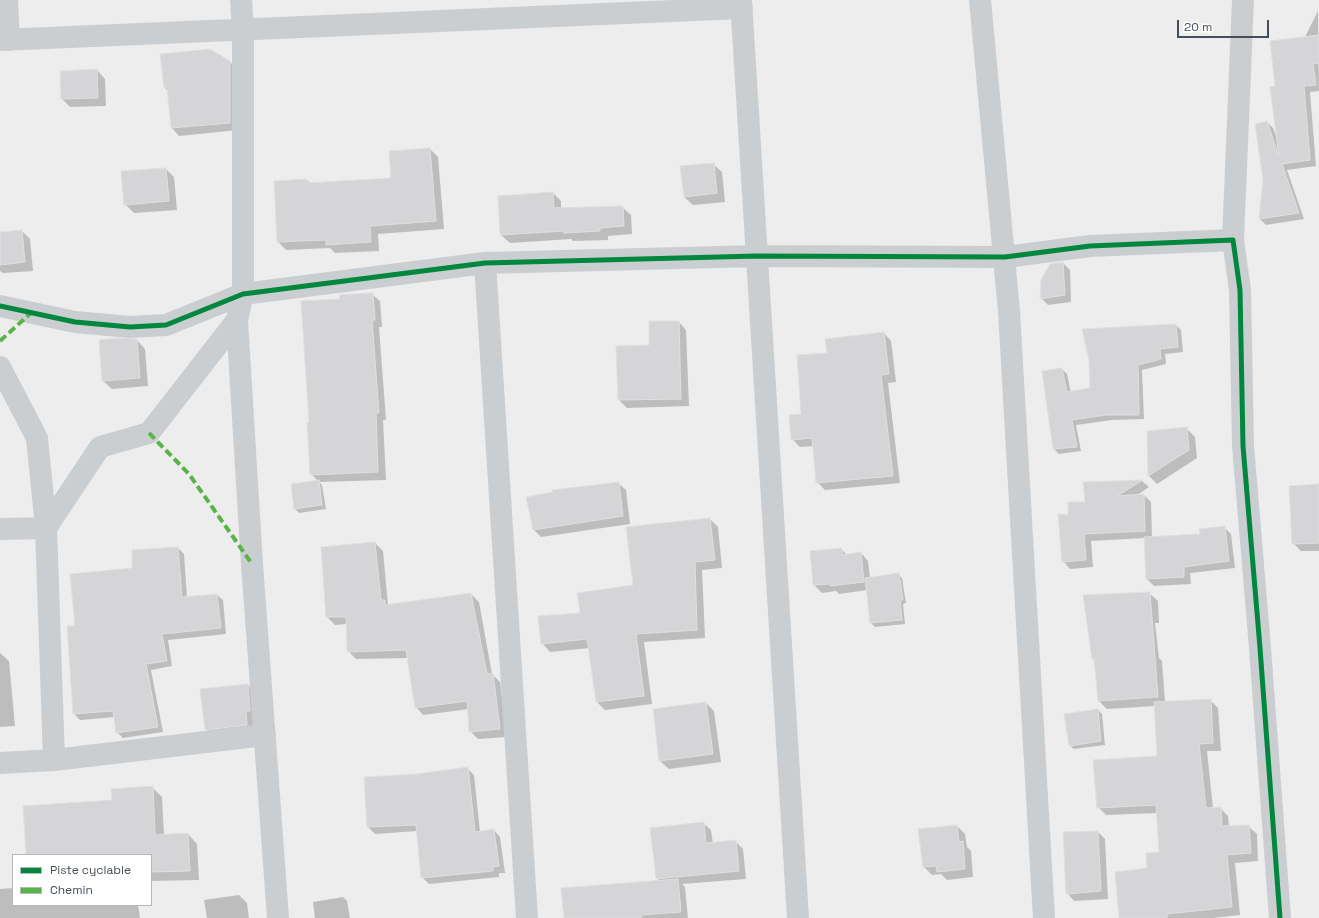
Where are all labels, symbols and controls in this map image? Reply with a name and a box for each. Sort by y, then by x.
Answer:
scale bar [1179,12,1271,38]
text: 20 m [1184,19,1212,35]
legend [12,854,152,906]
text: Piste cyclable [50,862,131,878]
text: Chemin [50,882,93,898]

